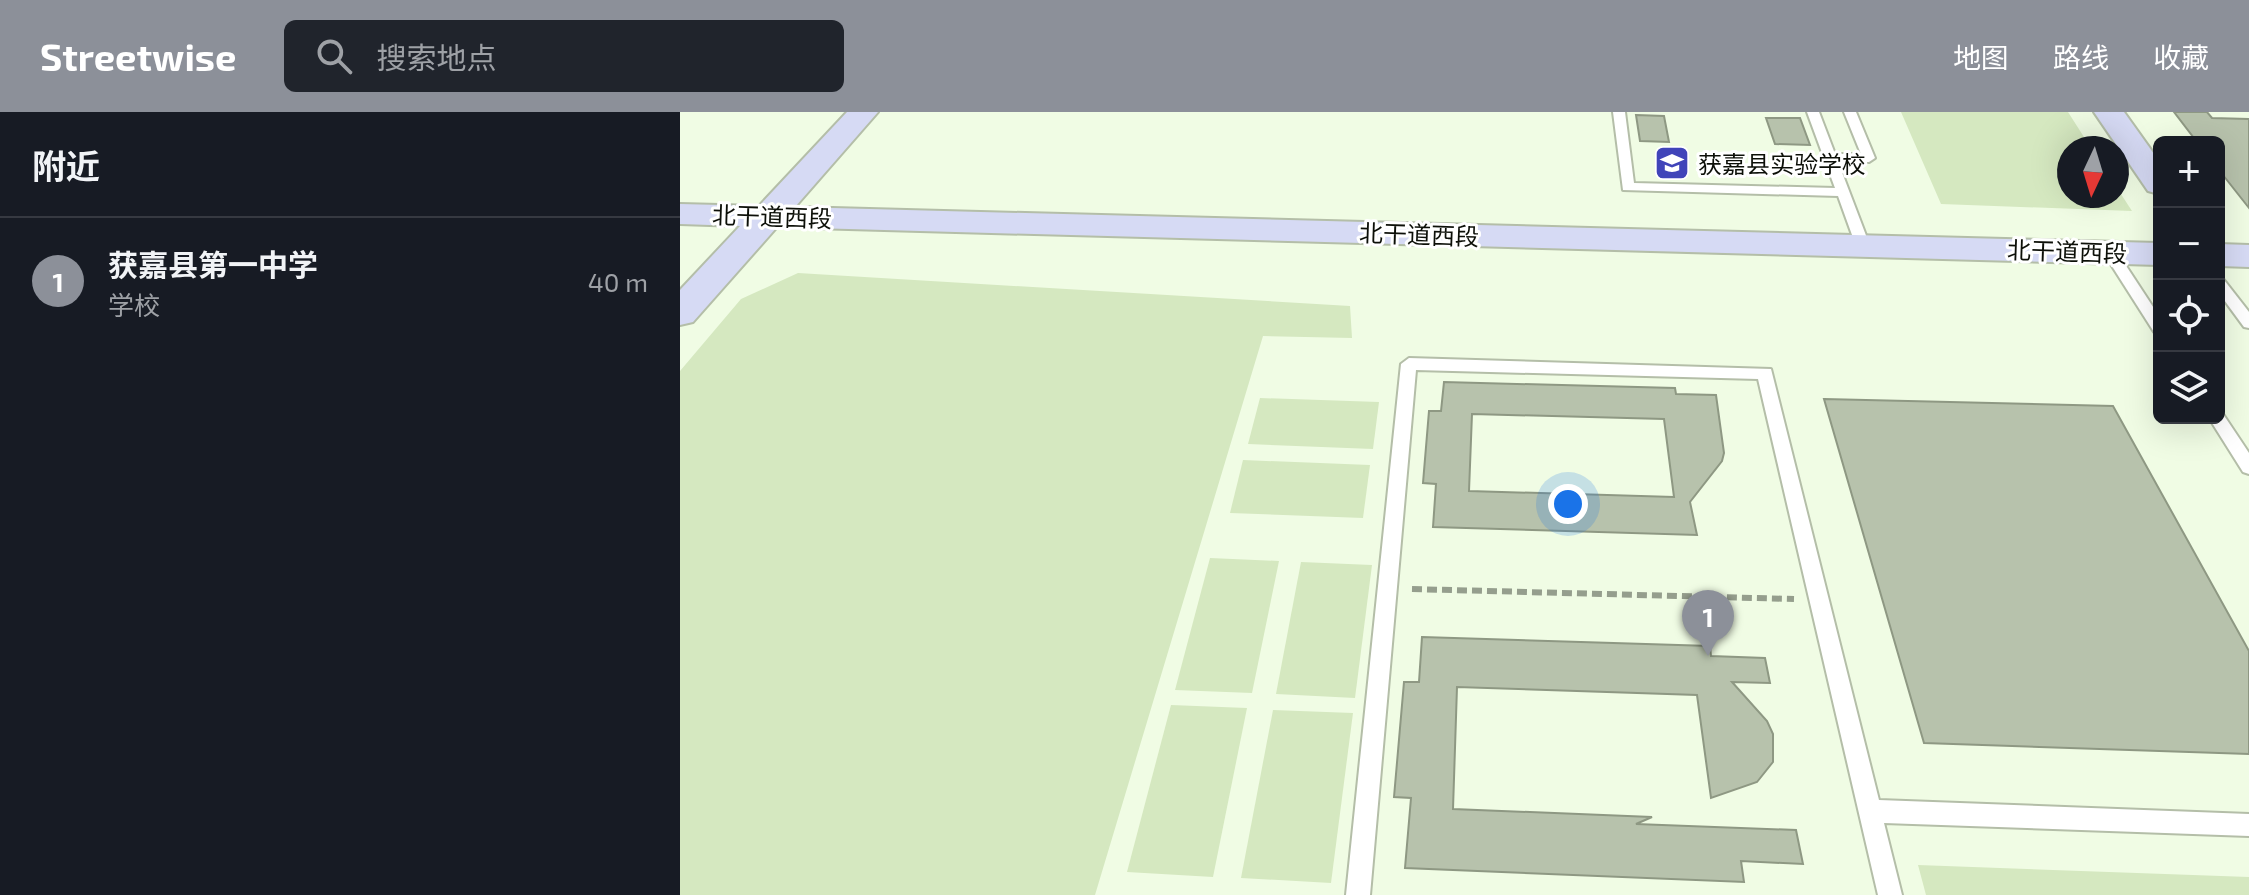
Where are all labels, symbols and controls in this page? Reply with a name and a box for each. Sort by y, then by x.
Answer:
search box [284,20,844,92]
text: Streetwise [40,33,236,79]
icon: search [312,34,356,78]
text: 搜索地点 [376,39,496,75]
text: 地图 [1953,40,2009,74]
text: 路线 [2053,40,2109,74]
text: 收藏 [2153,40,2209,74]
north arrow [2057,136,2129,208]
map controls [2153,136,2225,424]
button: + [2153,136,2225,208]
school or university icon: 获嘉县实验学校 [1653,144,1691,182]
text: 附近 [32,145,100,186]
place label: 获嘉县实验学校 [1698,149,1866,178]
street label: 北干道西段 [712,199,832,233]
button: − [2153,208,2225,280]
street label: 北干道西段 [1359,217,1479,251]
street label: 北干道西段 [2007,234,2127,268]
text: 获嘉县第一中学 [108,246,318,282]
text: 1 [52,266,64,297]
text: 40 m [588,266,648,297]
button: locate [2153,280,2225,352]
text: 学校 [108,289,160,320]
button: layers [2153,352,2225,424]
your location [1548,484,1588,524]
pin: 1 [1682,590,1734,656]

